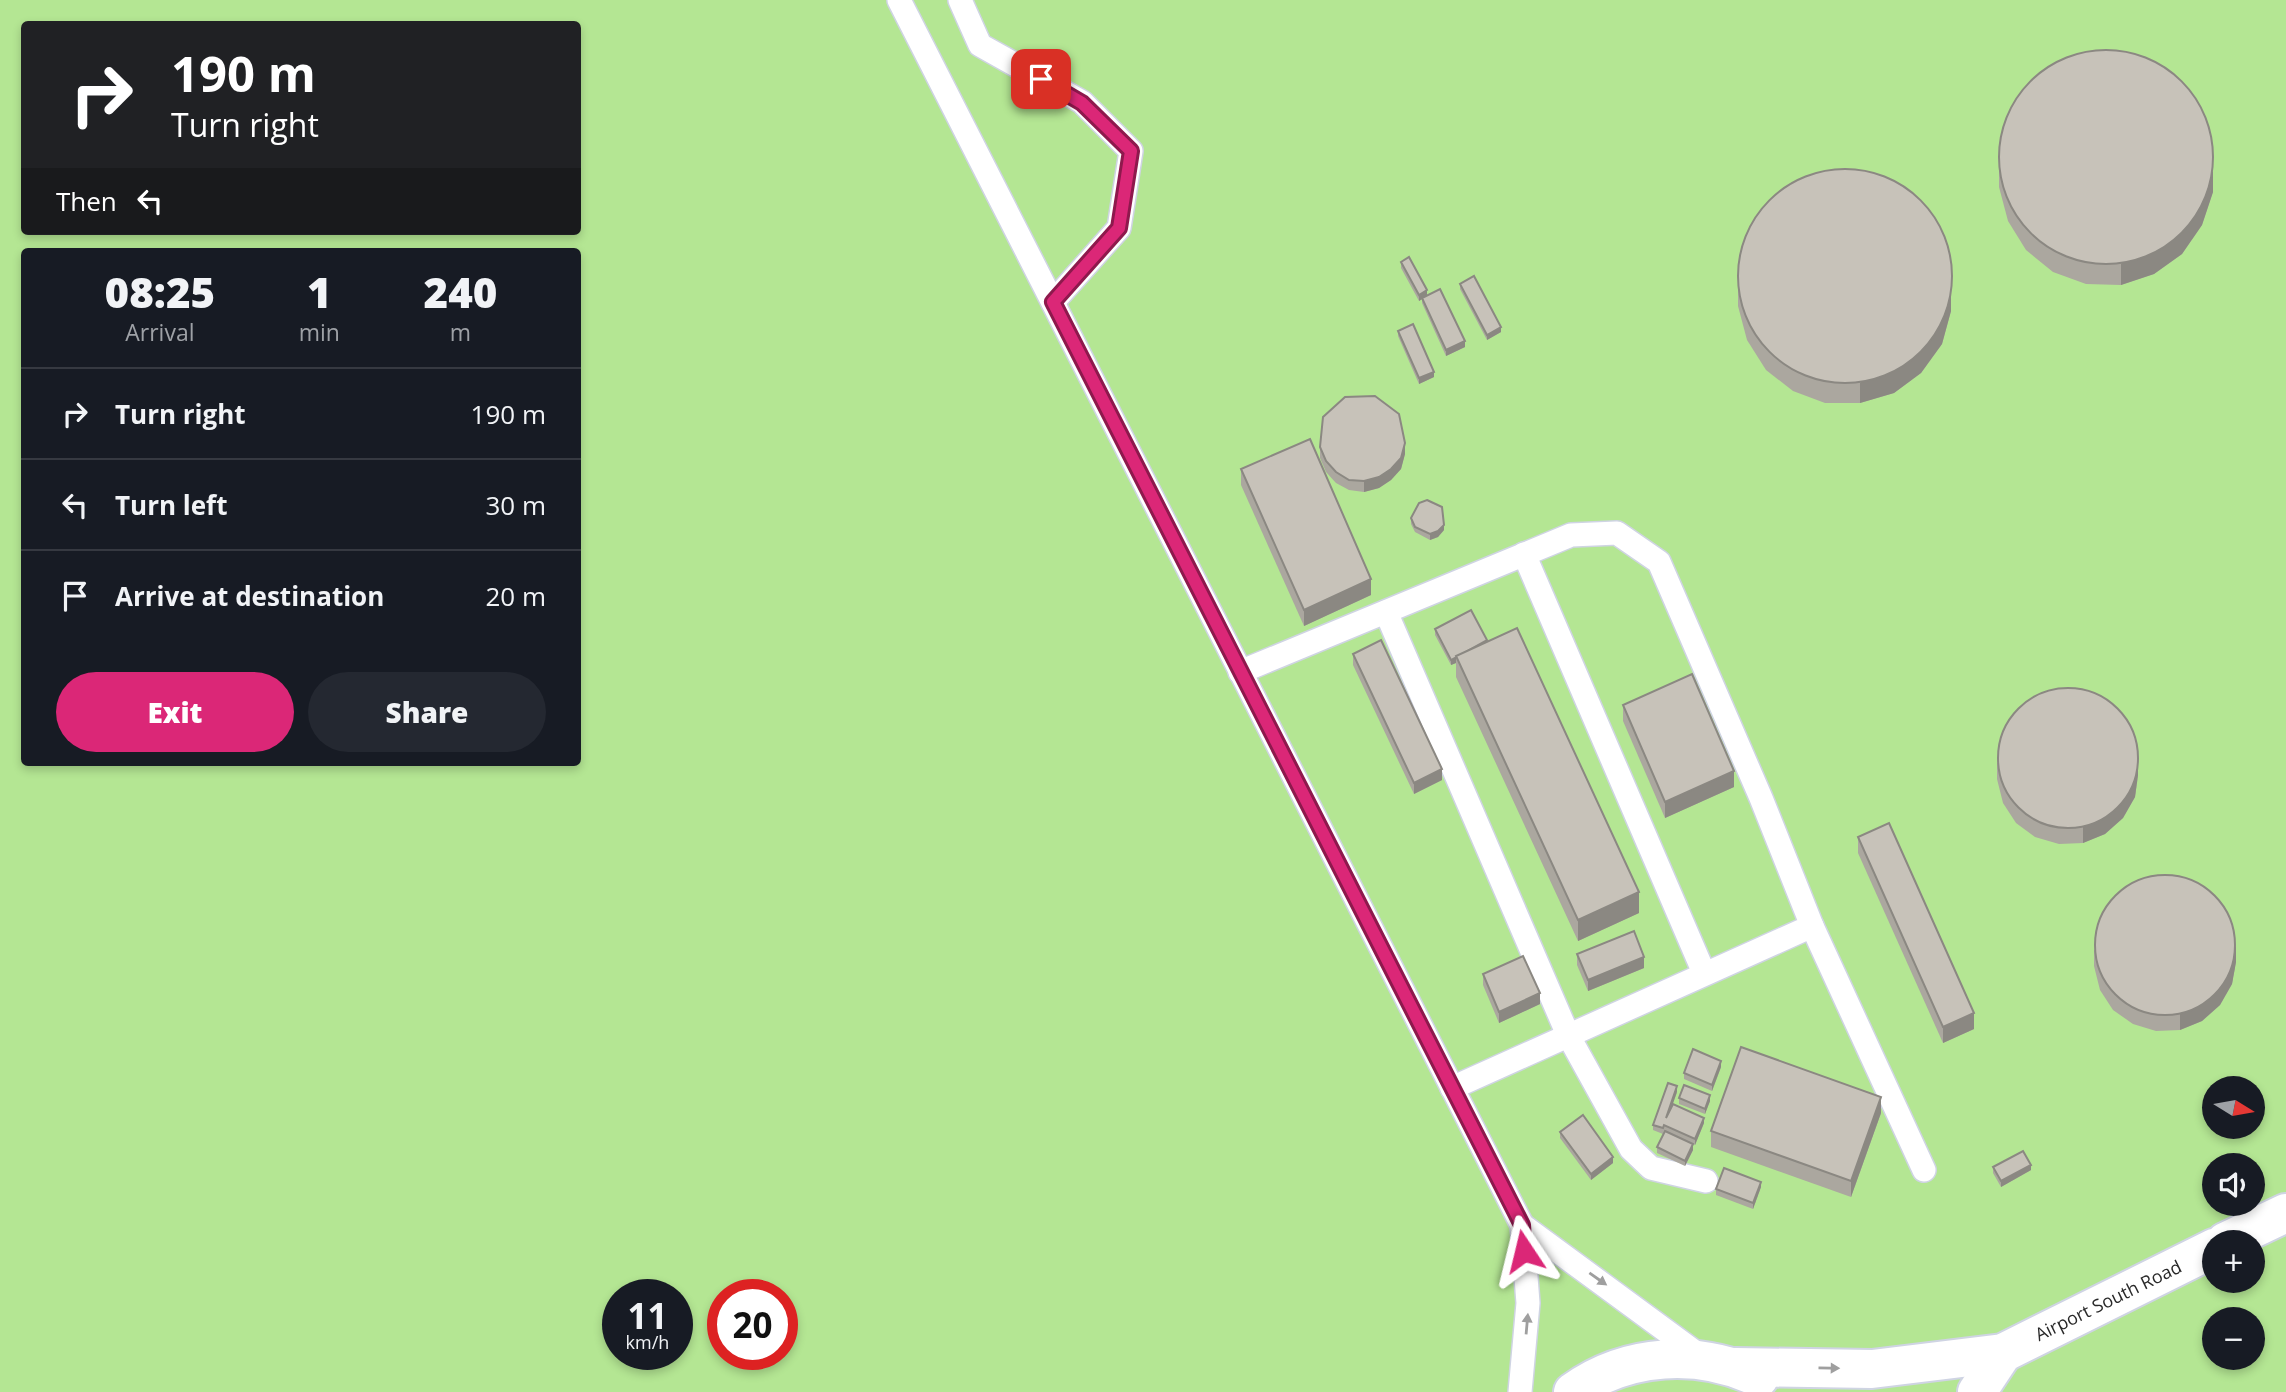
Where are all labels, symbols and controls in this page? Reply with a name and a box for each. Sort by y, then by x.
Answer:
text: 190 m [171,40,316,106]
icon: right [56,49,147,140]
pin [1011,49,1071,109]
icon: arrive [1022,60,1060,98]
text: Turn right [171,103,319,146]
icon: left [131,182,169,220]
text: Then [56,183,117,219]
text: 08:25 [105,263,215,320]
text: 1 [307,263,332,320]
text: 240 [424,263,497,320]
text: Arrival [125,316,195,348]
text: min [299,316,340,348]
text: m [450,316,471,348]
icon: right [56,395,94,433]
text: Turn right [115,396,246,432]
text: 190 m [471,396,546,432]
icon: left [56,486,94,524]
text: Turn left [115,487,227,523]
text: 30 m [485,487,546,523]
icon: arrive [56,577,94,615]
text: Arrive at destination [115,578,384,614]
text: 20 m [485,578,546,614]
button: Exit [56,672,294,752]
button: Share [308,672,546,752]
north arrow [2202,1076,2264,1139]
map controls [2202,1076,2265,1370]
button: sound [2202,1153,2265,1216]
position arrow [1487,1214,1561,1288]
button: + [2202,1230,2265,1293]
street label: Airport South Road [2031,1254,2185,1346]
one-way arrow [1589,1272,1607,1286]
speed limit sign: 20 [707,1279,798,1370]
text: 11 [627,1292,668,1339]
button: − [2202,1307,2265,1370]
one-way arrow [1522,1313,1533,1335]
text: km/h [626,1330,669,1354]
one-way arrow [1818,1362,1840,1374]

